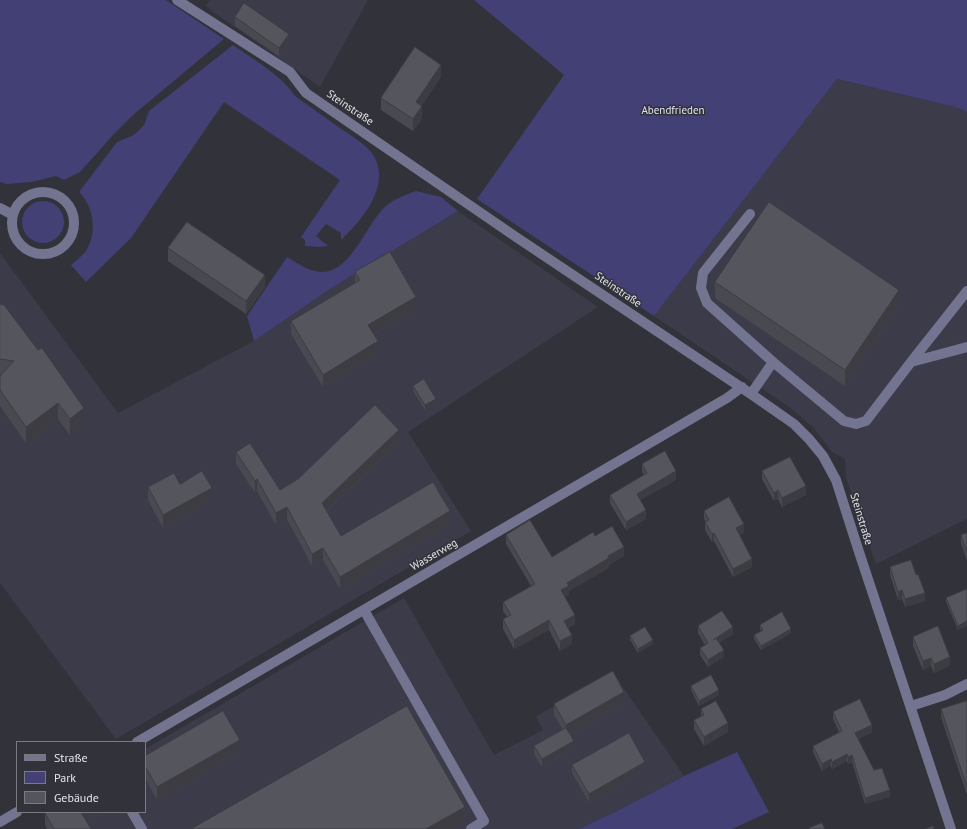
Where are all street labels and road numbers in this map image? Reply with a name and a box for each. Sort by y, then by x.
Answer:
street label: Steinstraße [324,88,376,128]
street label: Steinstraße [592,270,644,310]
street label: Steinstraße [847,491,875,547]
street label: Wasserweg [408,536,460,574]

